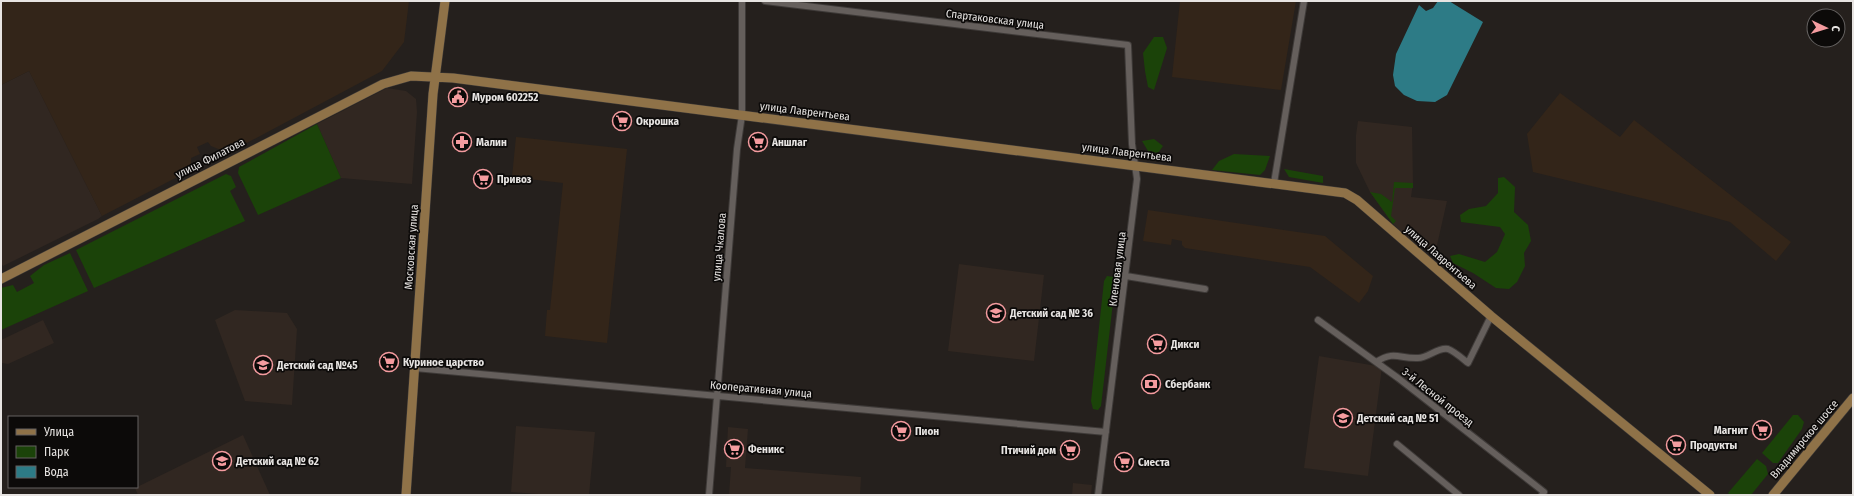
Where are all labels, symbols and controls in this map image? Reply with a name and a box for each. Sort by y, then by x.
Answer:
street label: Спартаковская улица [945,7,1045,32]
north arrow [1806,8,1846,48]
text: С [1829,25,1842,32]
public building icon: Муром 602252 [447,86,469,108]
place label: Муром 602252 [472,91,538,104]
street label: улица Лаврентьева [759,100,851,123]
supermarket icon: Окрошка [611,110,633,132]
place label: Окрошка [636,115,679,128]
pharmacy icon: Малин [451,131,473,153]
supermarket icon: Аншлаг [747,131,769,153]
street label: улица Филатова [174,135,247,181]
place label: Малин [476,136,507,149]
place label: Аншлаг [771,136,808,149]
street label: улица Лаврентьева [1081,141,1173,164]
supermarket icon: Привоз [472,168,494,190]
place label: Привоз [497,173,532,186]
street label: Московская улица [402,204,421,290]
street label: улица Чкалова [710,212,729,282]
street label: улица Лаврентьева [1402,223,1479,292]
street label: Кленовая улица [1106,231,1129,307]
school or university icon: Детский сад № 36 [985,302,1007,324]
place label: Детский сад № 36 [1009,307,1093,320]
supermarket icon: Дикси [1146,333,1168,355]
place label: Дикси [1170,338,1199,351]
supermarket icon: Куриное царство [378,351,400,373]
school or university icon: Детский сад №45 [252,354,274,376]
place label: Куриное царство [403,356,484,369]
place label: Детский сад №45 [276,359,358,372]
street label: 3-й Лесной проезд [1399,365,1476,430]
bank icon: Сбербанк [1140,373,1162,395]
place label: Сбербанк [1165,378,1211,391]
street label: Кооперативная улица [709,379,812,400]
street label: Владимирское шоссе [1768,397,1841,481]
school or university icon: Детский сад № 51 [1332,407,1354,429]
place label: Детский сад № 51 [1356,412,1439,425]
legend [8,416,138,488]
supermarket icon: Магнит [1751,419,1773,441]
supermarket icon: Пион [890,420,912,442]
place label: Магнит [1714,424,1748,437]
text: Улица [43,425,74,439]
place label: Пион [915,425,939,438]
supermarket icon: Продукты [1665,434,1687,456]
supermarket icon: Феникс [723,438,745,460]
supermarket icon: Птичий дом [1059,439,1081,461]
place label: Продукты [1690,439,1737,452]
place label: Феникс [748,443,784,456]
place label: Птичий дом [1001,444,1056,457]
text: Парк [44,445,70,459]
school or university icon: Детский сад № 62 [211,450,233,472]
supermarket icon: Сиеста [1113,451,1135,473]
place label: Детский сад № 62 [235,455,319,468]
place label: Сиеста [1138,456,1170,469]
text: Вода [44,465,69,479]

